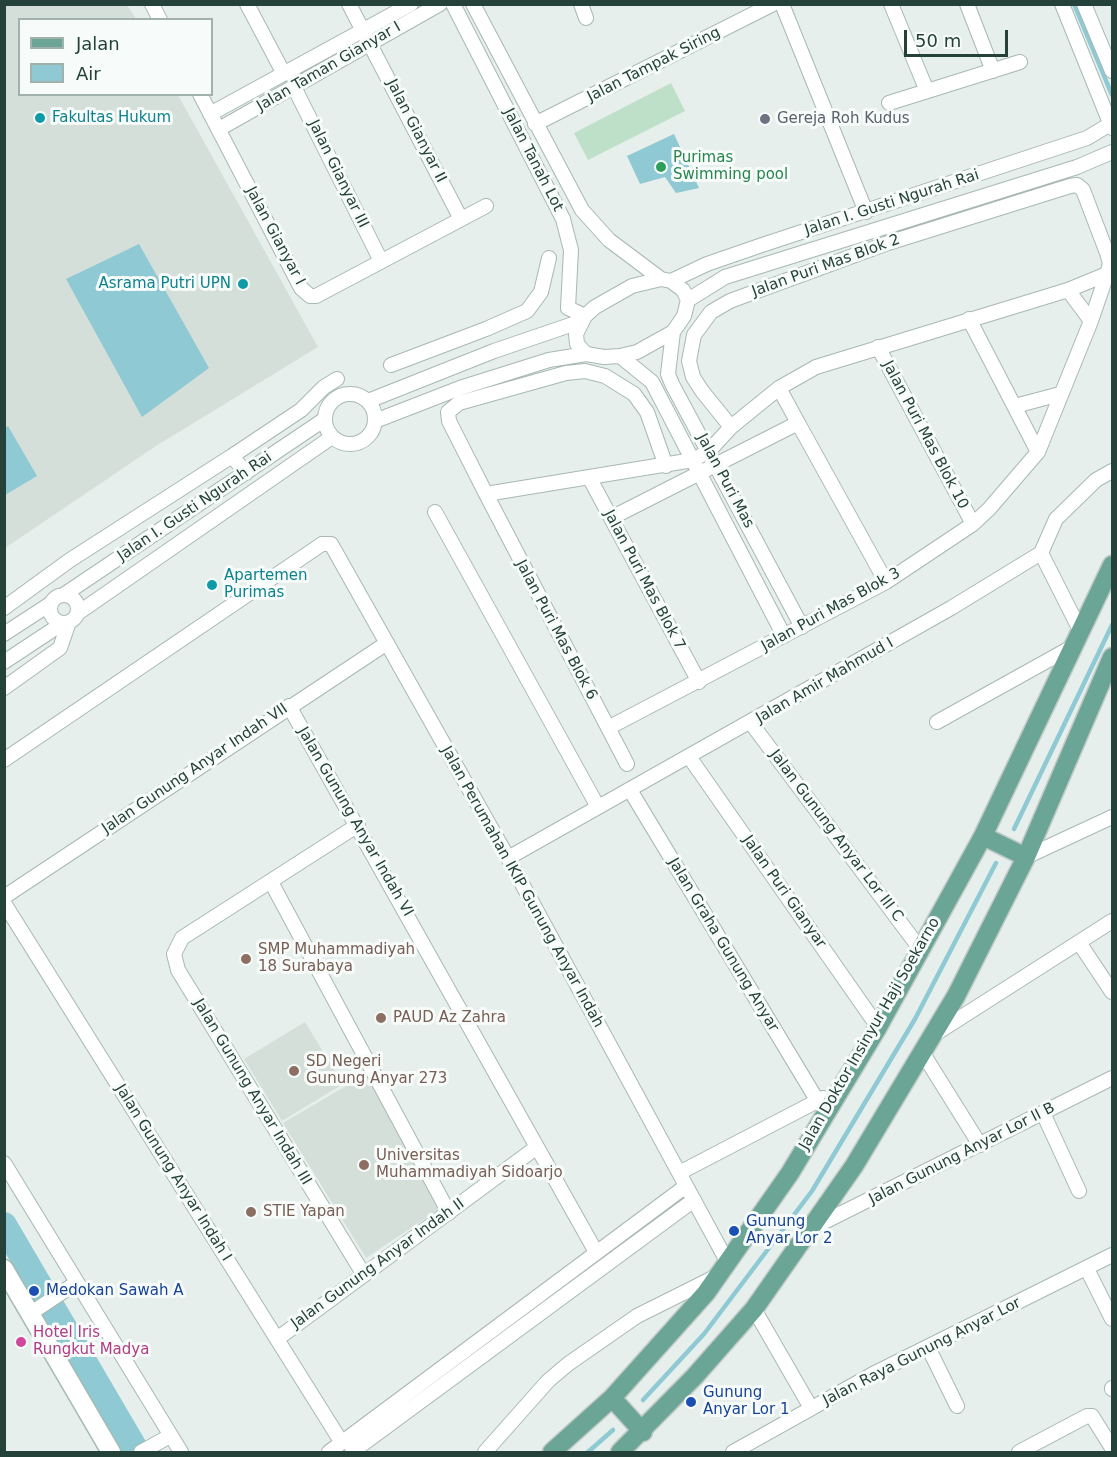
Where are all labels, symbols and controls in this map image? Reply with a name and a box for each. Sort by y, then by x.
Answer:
legend [18,18,213,96]
street label: Jalan Taman Gianyar I [254,18,404,116]
scale bar [907,18,1010,56]
street label: Jalan Tampak Siring [584,24,724,106]
text: 50 m [915,30,961,51]
text: Jalan [76,33,120,54]
text: Air [76,63,101,84]
street label: Jalan Gianyar II [382,76,450,186]
street label: Jalan Tanah Lot [499,105,567,215]
place label: Fakultas Hukum [52,109,171,127]
place label: Gereja Roh Kudus [777,110,910,128]
marker: Fakultas Hukum [33,111,47,125]
marker: Gereja Roh Kudus [758,112,772,126]
street label: Jalan Gianyar III [304,117,372,231]
place label: Purimas Swimming pool [673,149,788,184]
marker: Purimas Swimming pool [654,160,668,174]
street label: Jalan I. Gusti Ngurah Rai [803,166,981,240]
street label: Jalan Gianyar I [241,184,309,288]
street label: Jalan Puri Mas Blok 2 [750,231,902,301]
place label: Asrama Putri UPN [98,275,231,293]
marker: Asrama Putri UPN [236,277,250,291]
street label: Jalan Puri Mas Blok 10 [878,358,972,512]
street label: Jalan Puri Mas [693,431,757,531]
street label: Jalan I. Gusti Ngurah Rai [114,449,276,565]
street label: Jalan Puri Mas Blok 7 [599,507,689,653]
street label: Jalan Puri Mas Blok 6 [511,557,601,703]
street label: Jalan Puri Mas Blok 3 [758,564,904,656]
place label: Apartemen Purimas [224,567,308,602]
marker: Apartemen Purimas [205,578,219,592]
street label: Jalan Amir Mahmud I [753,634,897,728]
street label: Jalan Gunung Anyar Indah VII [99,700,291,838]
street label: Jalan Gunung Anyar Indah VI [293,724,417,920]
street label: Jalan Perumahan IKIP Gunung Anyar Indah [437,743,607,1031]
street label: Jalan Gunung Anyar Lor III C [765,746,907,926]
street label: Jalan Puri Gianyar [738,832,830,952]
street label: Jalan Graha Gunung Anyar [664,855,782,1035]
street label: Jalan Doktor Insinyur Haji Soekarno [796,915,944,1153]
place label: SMP Muhammadiyah 18 Surabaya [258,941,415,976]
marker: SMP Muhammadiyah 18 Surabaya [239,952,253,966]
street label: Jalan Gunung Anyar Indah III [189,996,315,1188]
place label: PAUD Az Zahra [393,1009,506,1027]
marker: PAUD Az Zahra [374,1011,388,1025]
place label: SD Negeri Gunung Anyar 273 [306,1053,447,1088]
marker: SD Negeri Gunung Anyar 273 [287,1064,301,1078]
street label: Jalan Gunung Anyar Indah I [111,1081,235,1265]
street label: Jalan Gunung Anyar Lor II B [866,1099,1058,1209]
place label: Universitas Muhammadiyah Sidoarjo [376,1147,563,1182]
marker: Universitas Muhammadiyah Sidoarjo [357,1158,371,1172]
street label: Jalan Gunung Anyar Indah II [288,1195,468,1333]
place label: STIE Yapan [263,1203,345,1221]
marker: STIE Yapan [244,1205,258,1219]
place label: Gunung Anyar Lor 2 [746,1213,833,1248]
marker: Gunung Anyar Lor 2 [727,1224,741,1238]
place label: Medokan Sawah A [46,1282,183,1300]
marker: Medokan Sawah A [27,1284,41,1298]
street label: Jalan Raya Gunung Anyar Lor [820,1294,1024,1410]
place label: Hotel Iris Rungkut Madya [33,1324,149,1359]
marker: Hotel Iris Rungkut Madya [14,1335,28,1349]
place label: Gunung Anyar Lor 1 [703,1384,790,1419]
marker: Gunung Anyar Lor 1 [684,1395,698,1409]

